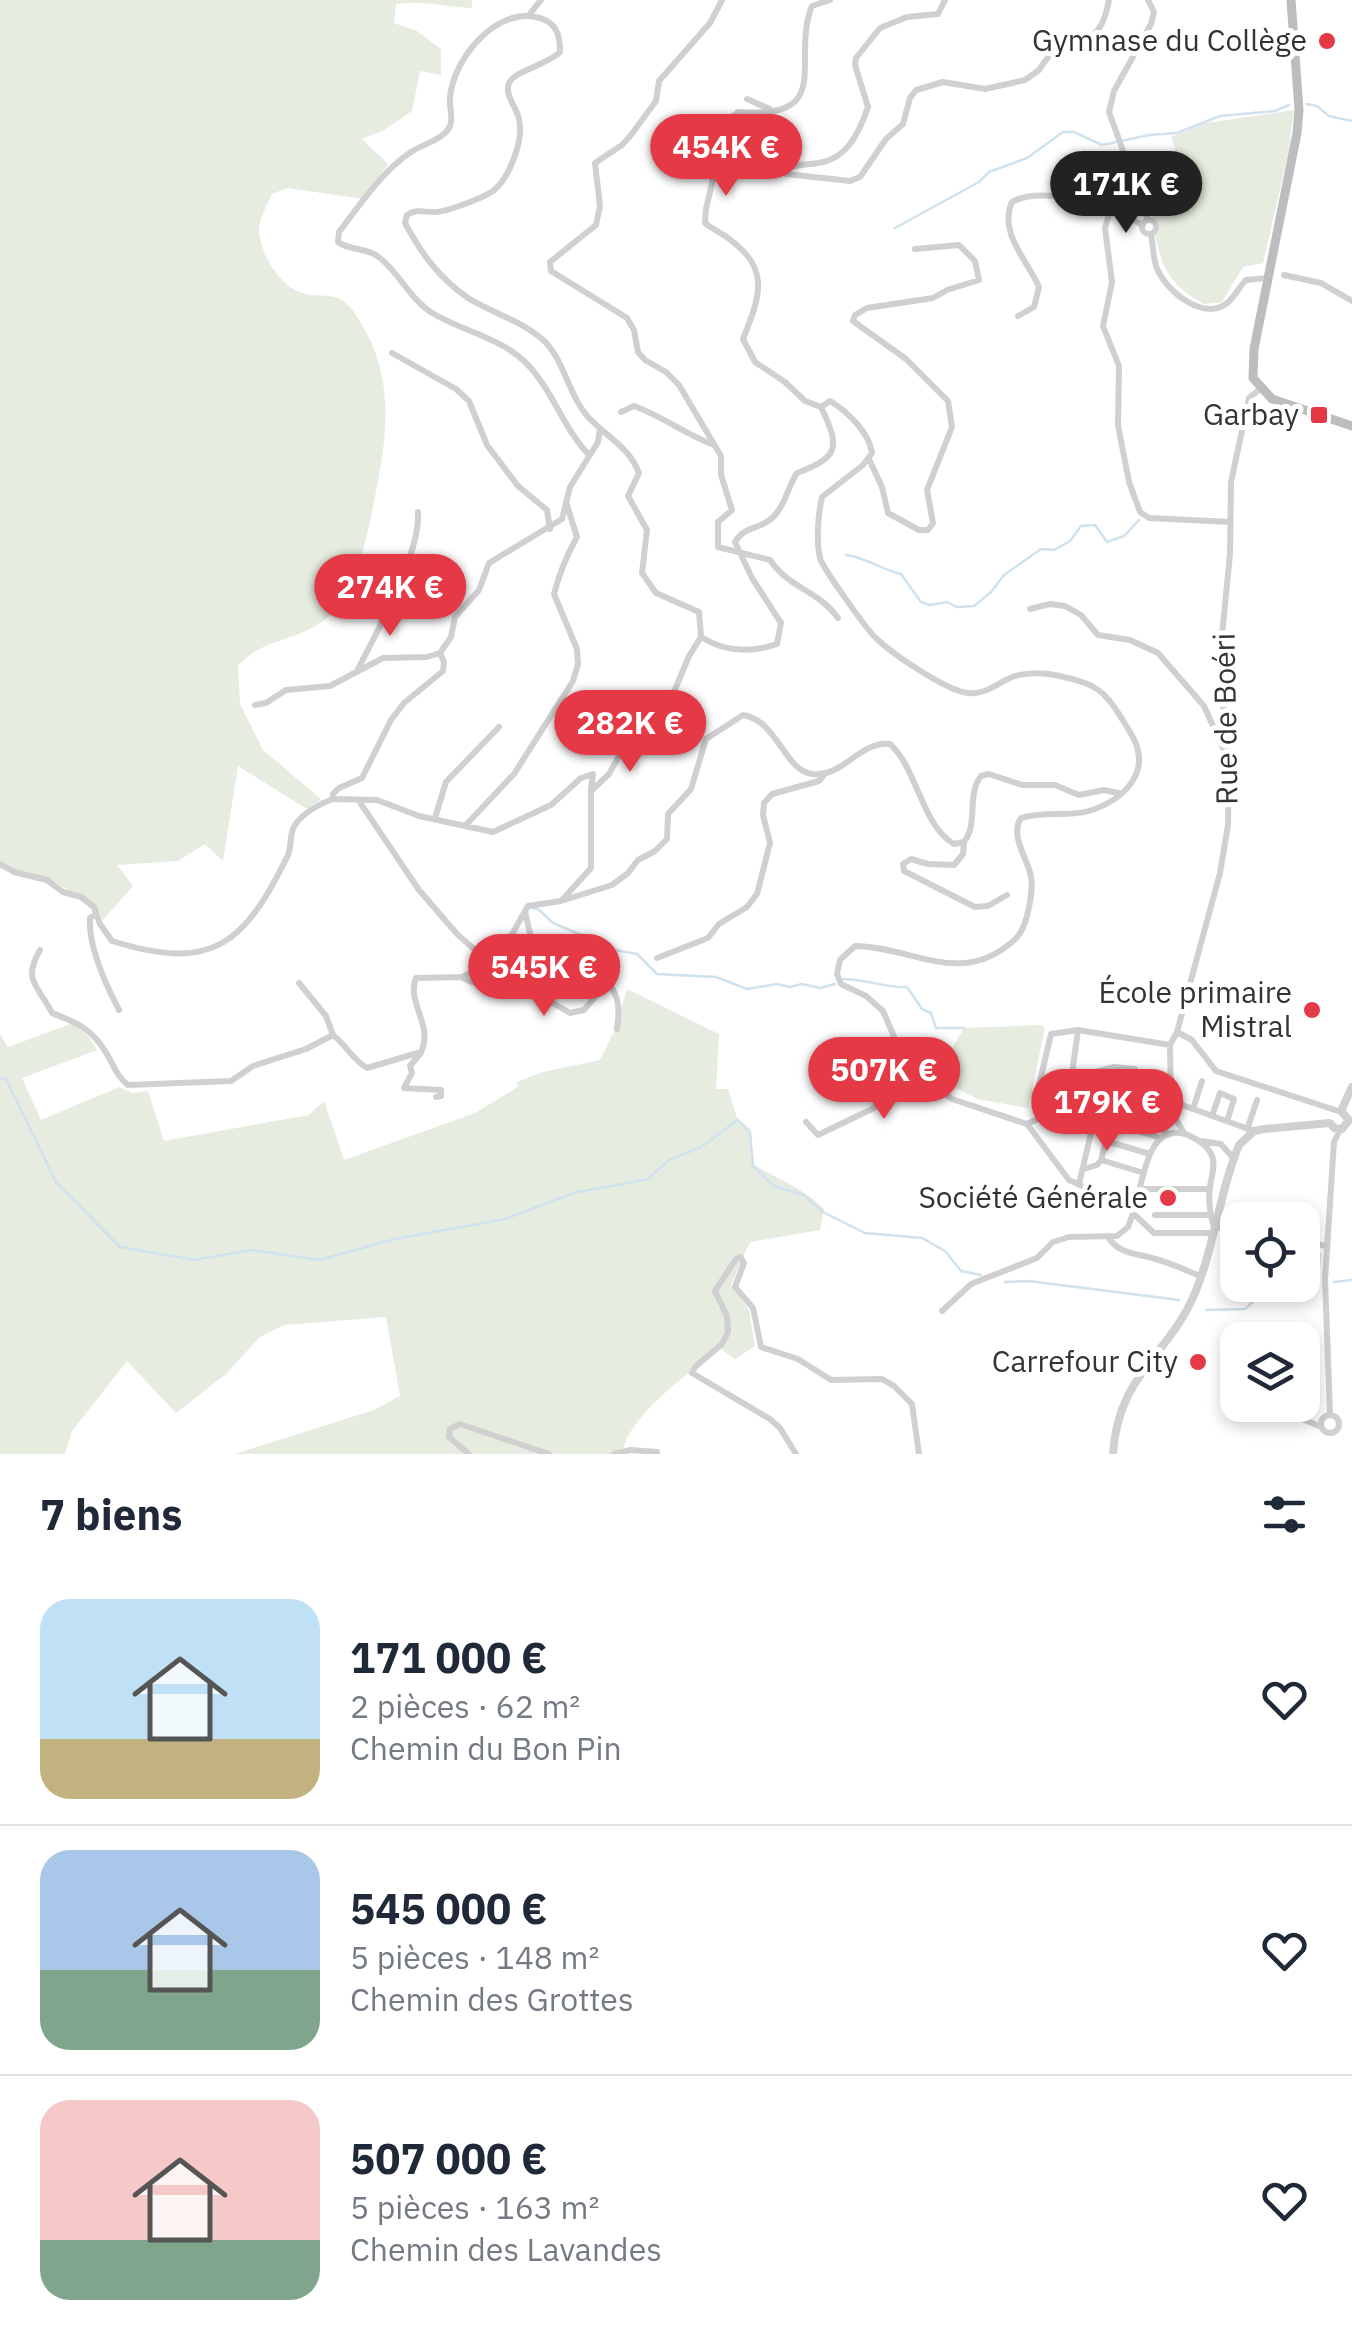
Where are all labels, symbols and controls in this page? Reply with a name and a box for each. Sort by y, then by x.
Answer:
place label: Gymnase du Collège [1032,20,1307,59]
marker: Gymnase du Collège [1316,30,1338,52]
pin: 454K € [645,114,807,199]
text: 454K € [672,125,780,167]
pin: 171K € [1045,151,1207,236]
text: 171K € [1072,162,1180,204]
place label: Garbay [1203,394,1299,433]
marker: Garbay [1308,404,1330,426]
pin: 274K € [309,554,471,639]
text: 274K € [336,565,444,607]
street label: Rue de Boéri [1204,633,1245,805]
pin: 282K € [549,690,711,775]
text: 282K € [576,701,684,743]
pin: 545K € [463,934,625,1019]
text: 545K € [490,945,598,987]
place label: École primaire Mistral [1098,972,1292,1045]
marker: École primaire Mistral [1301,999,1323,1021]
pin: 507K € [803,1037,965,1122]
text: 507K € [830,1048,938,1090]
pin: 179K € [1026,1069,1188,1154]
text: 179K € [1053,1080,1161,1122]
place label: Société Générale [918,1177,1148,1216]
marker: Société Générale [1157,1187,1179,1209]
map controls [1220,1202,1320,1422]
button: locate [1220,1202,1320,1302]
button: layers [1220,1322,1320,1422]
place label: Carrefour City [992,1341,1178,1380]
marker: Carrefour City [1187,1351,1209,1373]
text: 7 biens [40,1487,182,1542]
icon: filters [1257,1487,1312,1542]
text: 171 000 € [350,1630,547,1685]
icon: home [120,1639,240,1759]
icon: heart [1257,1672,1312,1727]
text: 2 pièces · 62 m² [350,1685,580,1727]
text: Chemin du Bon Pin [350,1727,622,1769]
text: 545 000 € [350,1881,547,1936]
icon: home [120,1890,240,2010]
icon: heart [1257,1923,1312,1978]
text: 5 pièces · 148 m² [350,1936,600,1978]
text: Chemin des Grottes [350,1978,634,2020]
text: 507 000 € [350,2131,547,2186]
icon: home [120,2140,240,2260]
icon: heart [1257,2173,1312,2228]
text: 5 pièces · 163 m² [350,2186,600,2228]
text: Chemin des Lavandes [350,2228,662,2270]

